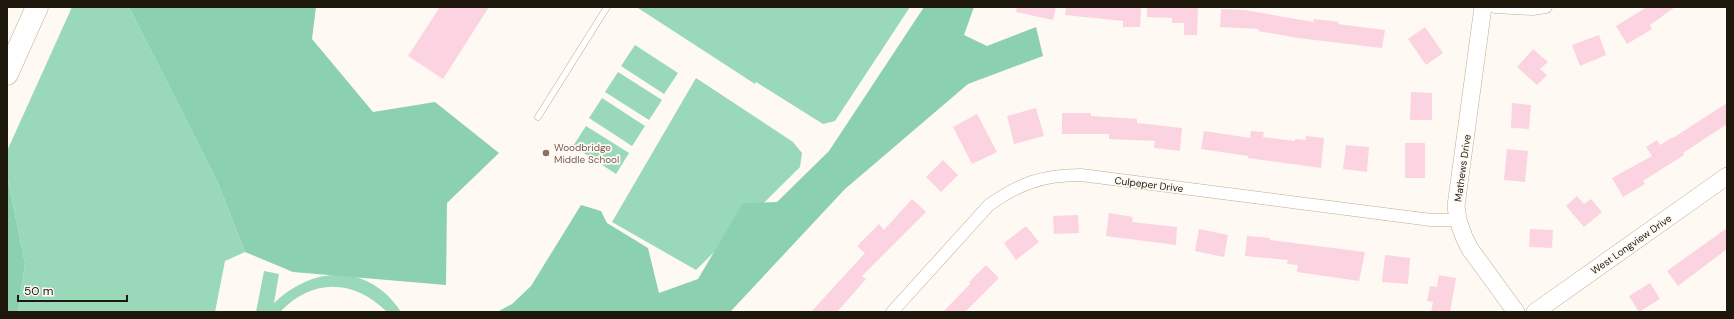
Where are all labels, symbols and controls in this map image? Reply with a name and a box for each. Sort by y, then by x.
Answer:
street label: Mathews Drive [1451,133,1474,203]
place label: Woodbridge Middle School [554,141,619,166]
marker: Woodbridge Middle School [541,148,551,158]
street label: Culpeper Drive [1114,174,1184,195]
street label: West Longview Drive [1588,211,1674,277]
scale bar [18,277,127,303]
text: 50 m [24,283,53,299]

